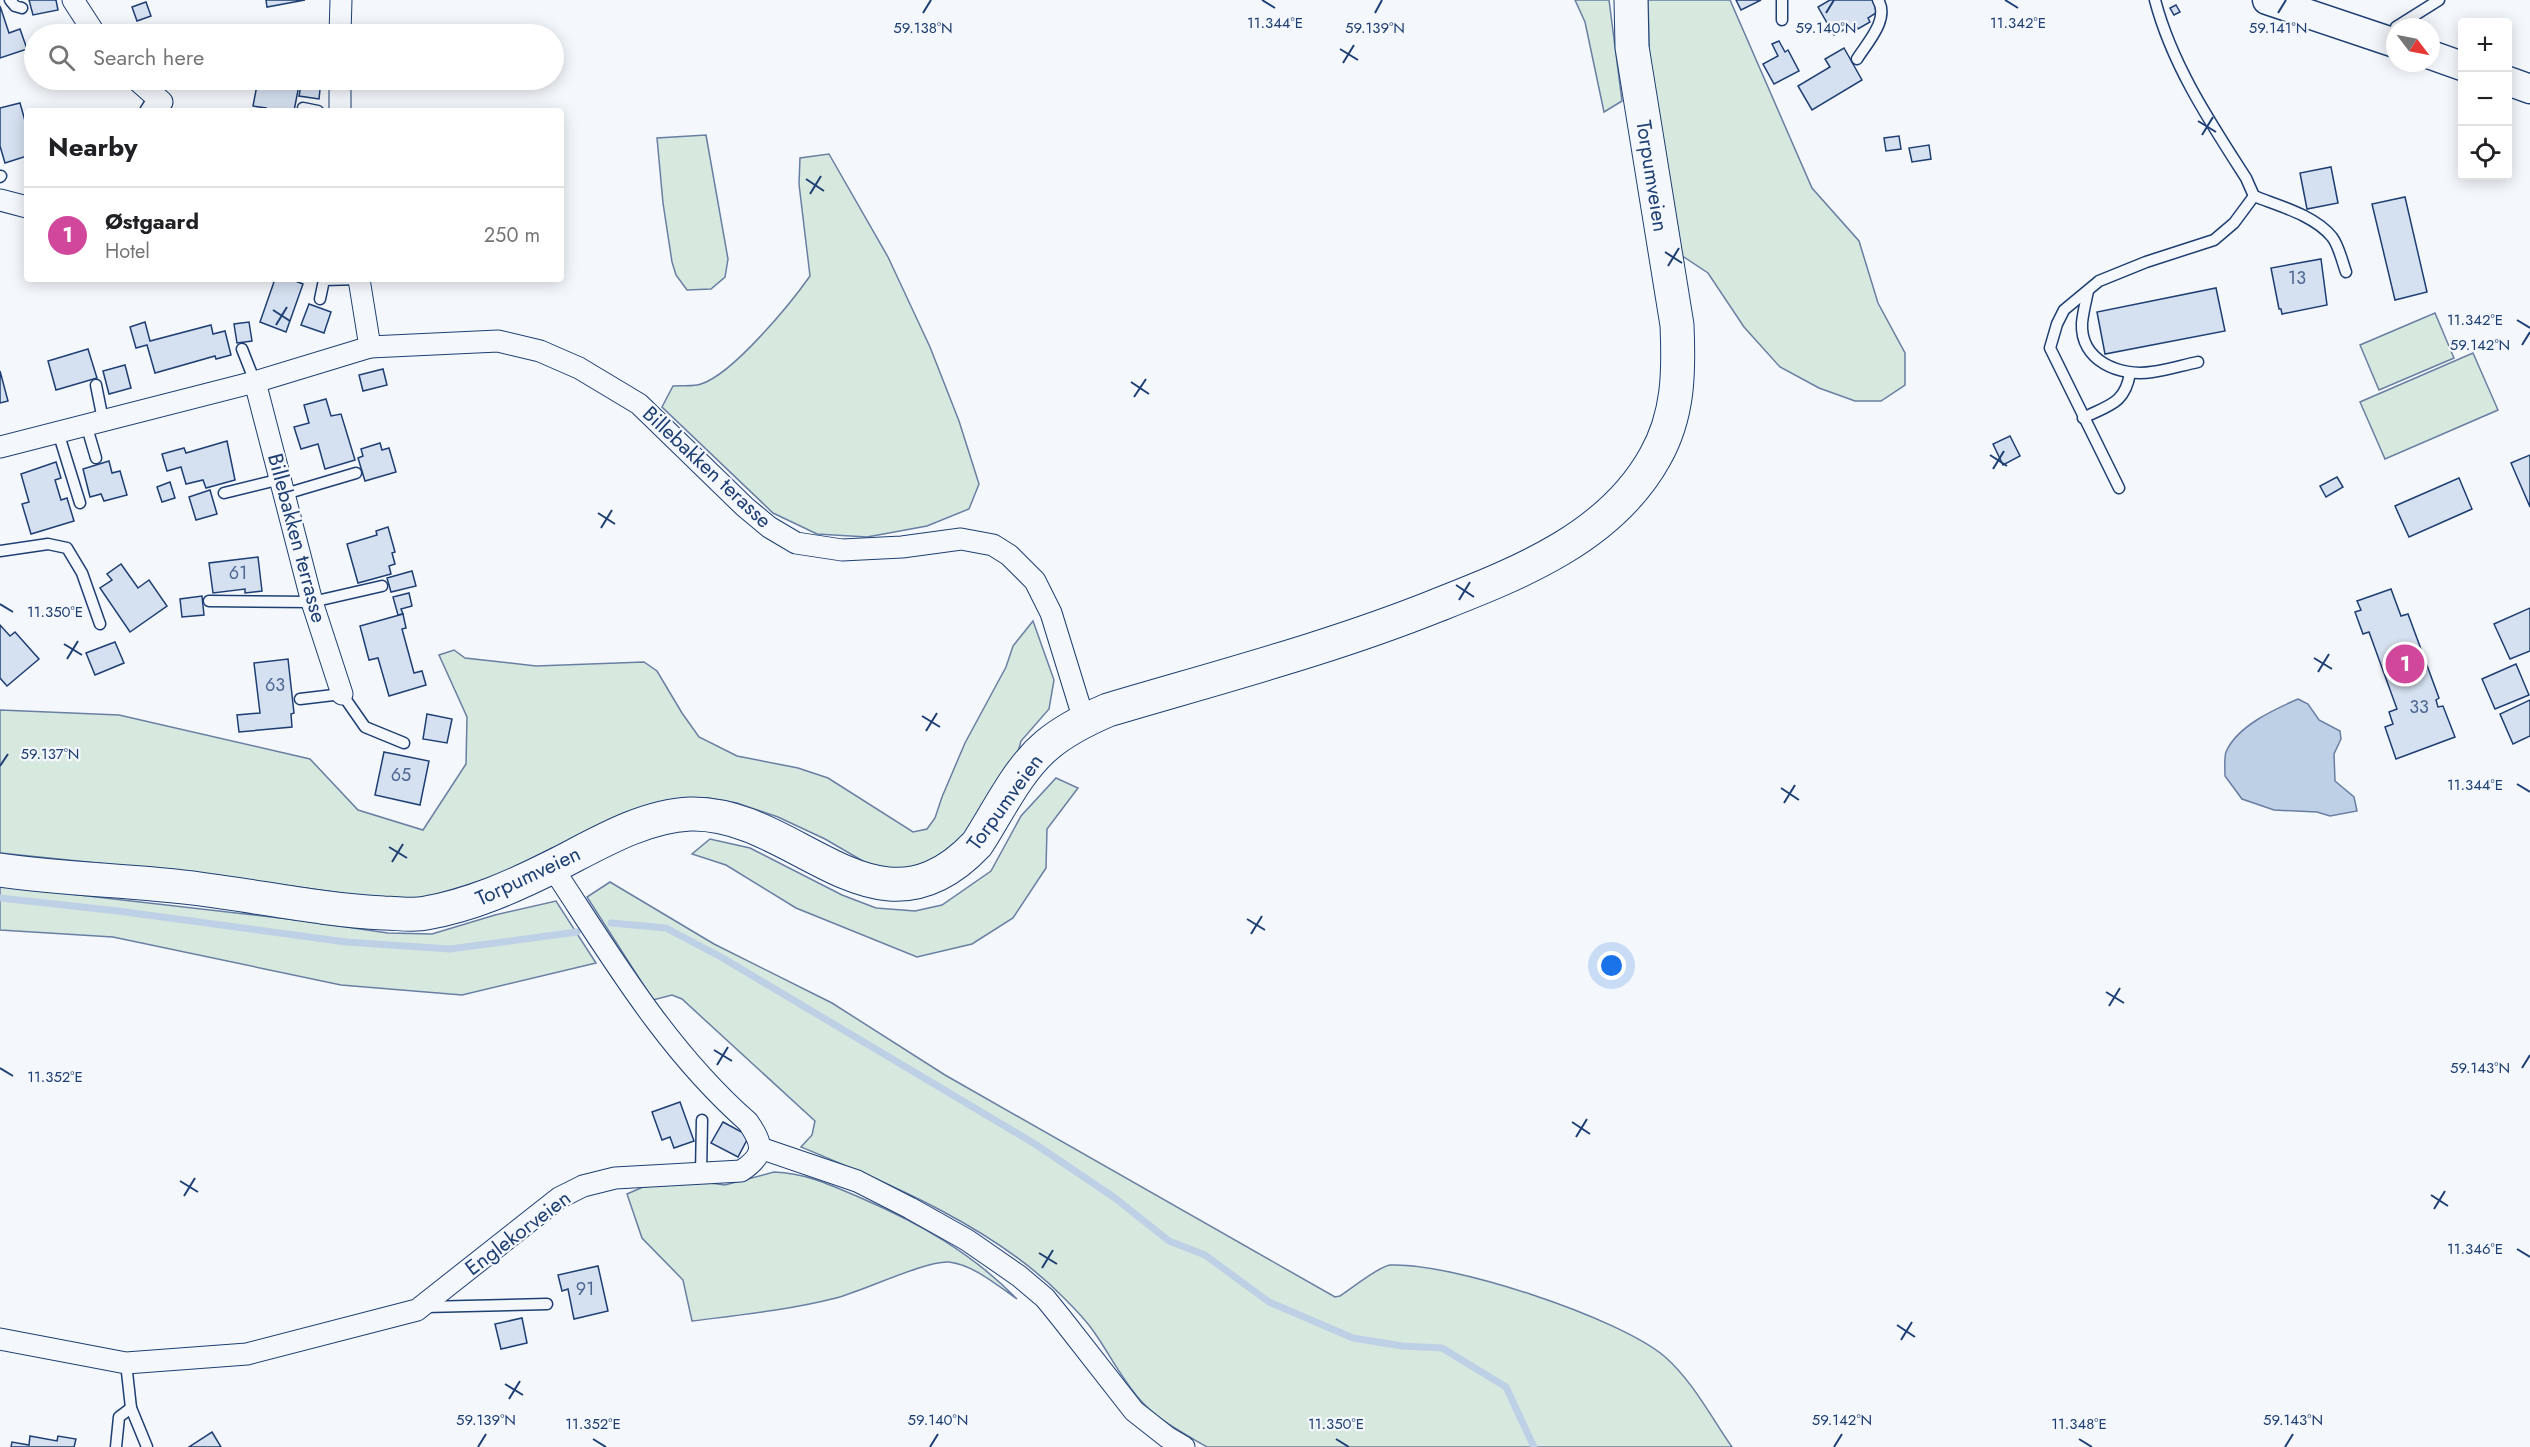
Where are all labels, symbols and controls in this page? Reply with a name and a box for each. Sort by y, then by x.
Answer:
text: 11.344°E [1247,12,1303,34]
text: 11.342°E [1990,12,2046,34]
text: 59.138°N [893,17,953,39]
text: 59.139°N [1345,17,1405,39]
text: 59.140°N [1796,17,1856,39]
text: 59.141°N [2249,17,2307,39]
north arrow [2386,18,2440,72]
map controls [2458,18,2512,180]
button: + [2458,18,2512,72]
search box [24,24,564,90]
icon: search [45,41,78,74]
text: Search here [93,41,204,73]
button: − [2458,72,2512,126]
street label: Torpumveien [1628,118,1676,234]
button: locate [2458,126,2512,180]
text: Nearby [48,128,137,166]
text: Østgaard [105,205,199,237]
text: 1 [62,221,73,250]
text: 250 m [484,221,540,250]
text: Hotel [105,237,150,266]
house number: 13 [2288,265,2306,291]
text: 11.342°E [2447,309,2503,331]
text: 59.142°N [2450,334,2510,356]
street label: Billebakken terasse [636,399,778,535]
street label: Billebakken terrasse [260,450,334,626]
house number: 61 [229,560,247,586]
text: 11.350°E [27,601,83,623]
pin: 1 [2386,642,2424,686]
house number: 63 [265,672,285,698]
house number: 33 [2409,694,2429,720]
text: 59.137°N [21,743,79,765]
street label: Torpumveien [960,748,1050,856]
house number: 65 [391,762,411,788]
text: 11.344°E [2447,774,2503,796]
street label: Torpumveien [471,839,585,913]
your location [1597,951,1626,980]
text: 59.143°N [2450,1057,2510,1079]
text: 11.352°E [27,1066,83,1088]
street label: Englekorveien [459,1183,577,1283]
text: 11.346°E [2447,1238,2503,1260]
house number: 91 [576,1276,594,1302]
text: 59.139°N [456,1409,516,1431]
text: 59.140°N [908,1409,968,1431]
text: 59.142°N [1812,1409,1872,1431]
text: 59.143°N [2263,1409,2323,1431]
text: 11.352°E [565,1413,621,1435]
text: 11.350°E [1308,1413,1364,1435]
text: 11.348°E [2051,1413,2107,1435]

